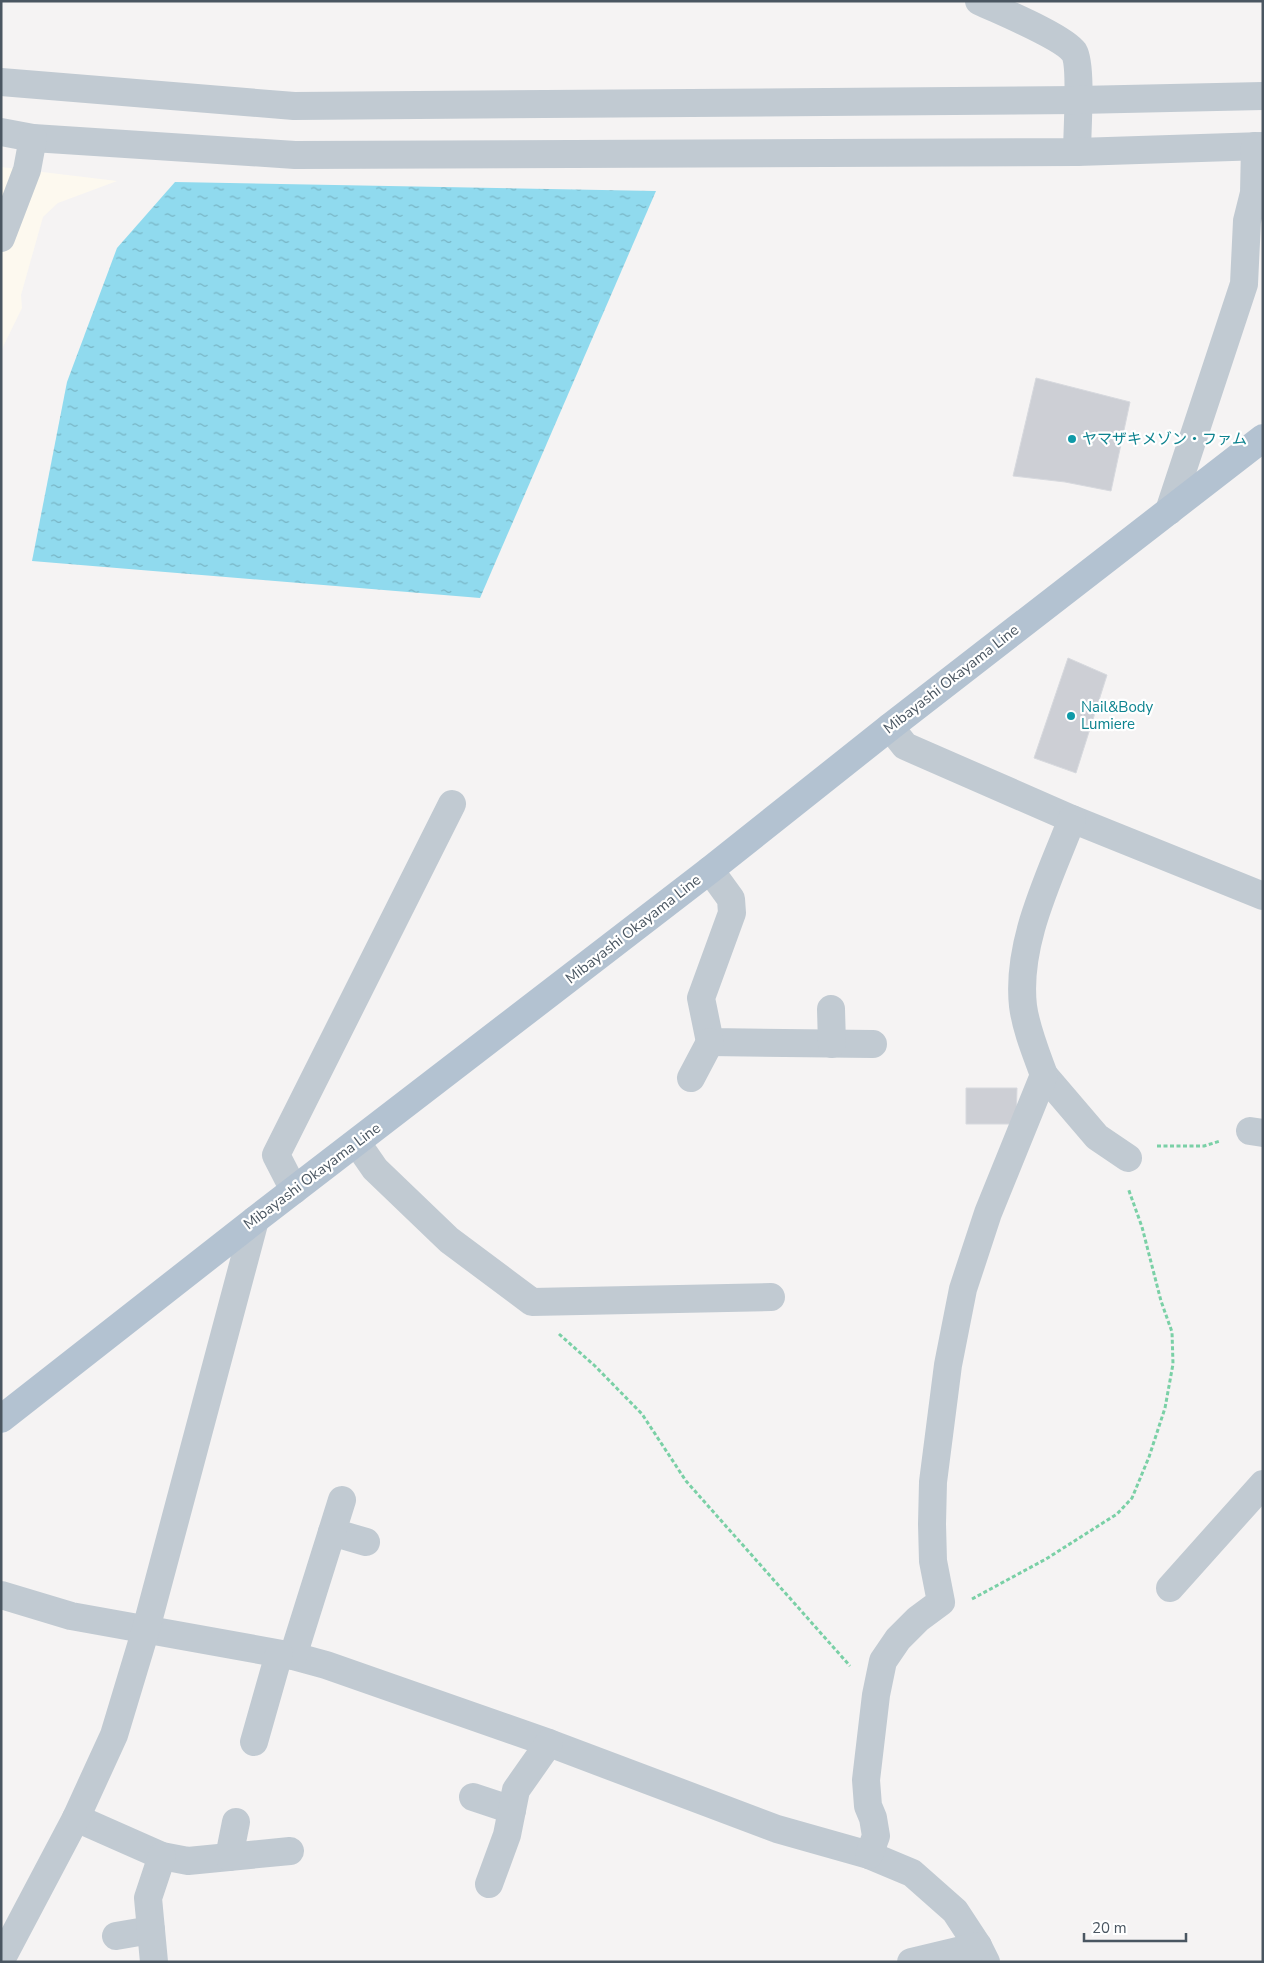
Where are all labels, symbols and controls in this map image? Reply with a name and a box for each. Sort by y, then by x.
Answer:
place label: ヤマザキメゾン・ファム [1082,429,1247,449]
marker: ヤマザキメゾン・ファム [1066,433,1078,445]
street label: Mibayashi Okayama Line [879,620,1023,738]
place label: Nail&Body Lumiere [1081,697,1154,734]
marker: Nail&Body Lumiere [1065,710,1077,722]
street label: Mibayashi Okayama Line [561,870,705,988]
street label: Mibayashi Okayama Line [239,1118,385,1234]
scale bar [1084,1910,1186,1942]
text: 20 m [1092,1918,1127,1938]

